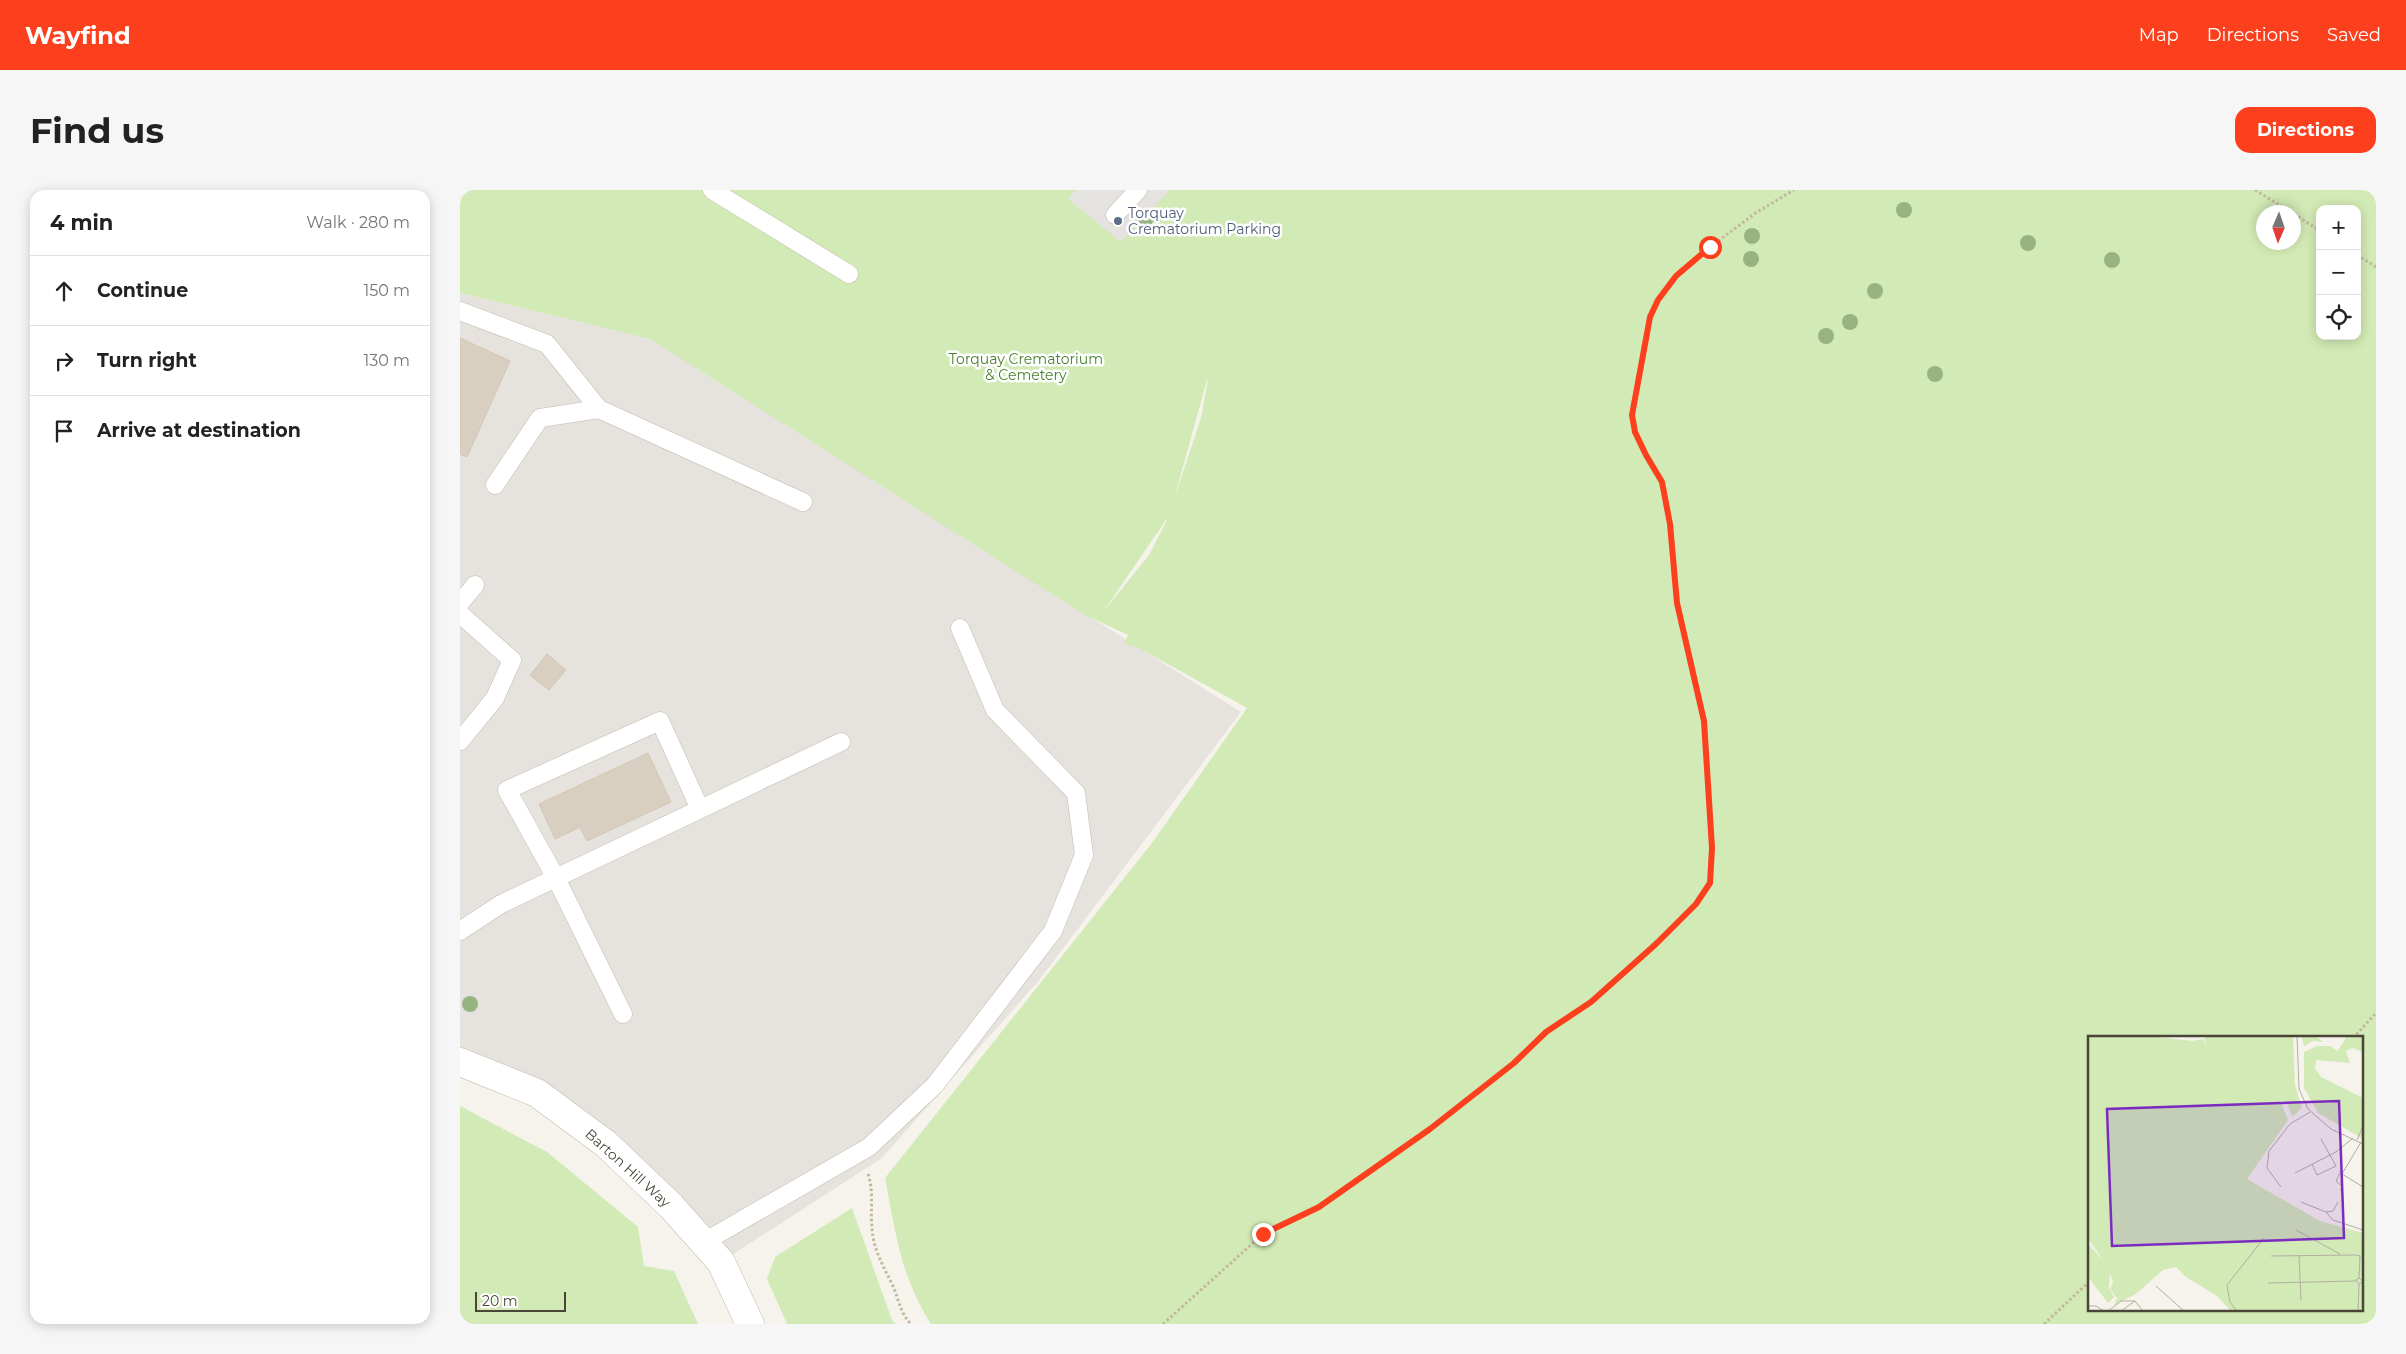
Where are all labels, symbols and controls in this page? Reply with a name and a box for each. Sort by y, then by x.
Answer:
text: Wayfind [25,21,131,50]
text: Map [2139,24,2179,46]
text: Directions [2207,24,2299,46]
text: Saved [2327,24,2381,46]
button: Directions [2235,107,2376,153]
text: Find us [30,109,164,152]
place label: Torquay Crematorium Parking [1128,204,1281,238]
north arrow [2256,205,2301,250]
map controls [2316,205,2361,340]
button: + [2316,205,2361,250]
text: 4 min [50,210,113,235]
text: Walk · 280 m [306,213,410,232]
marker: Torquay Crematorium Parking [1112,215,1124,227]
route start [1699,236,1722,259]
button: − [2316,250,2361,295]
icon: ahead [50,277,78,305]
text: Continue [97,279,188,302]
text: 150 m [363,281,410,300]
button: locate [2316,295,2361,340]
icon: right [50,347,78,375]
text: Turn right [97,349,197,372]
park label: Torquay Crematorium & Cemetery [949,350,1103,384]
text: 130 m [363,351,410,370]
icon: arrive [50,417,78,445]
text: Arrive at destination [97,419,301,442]
inset map [2088,1036,2364,1312]
street label: Barton Hill Way [582,1125,675,1211]
route end [1252,1223,1275,1246]
scale bar [475,1289,566,1312]
text: 20 m [482,1292,518,1310]

